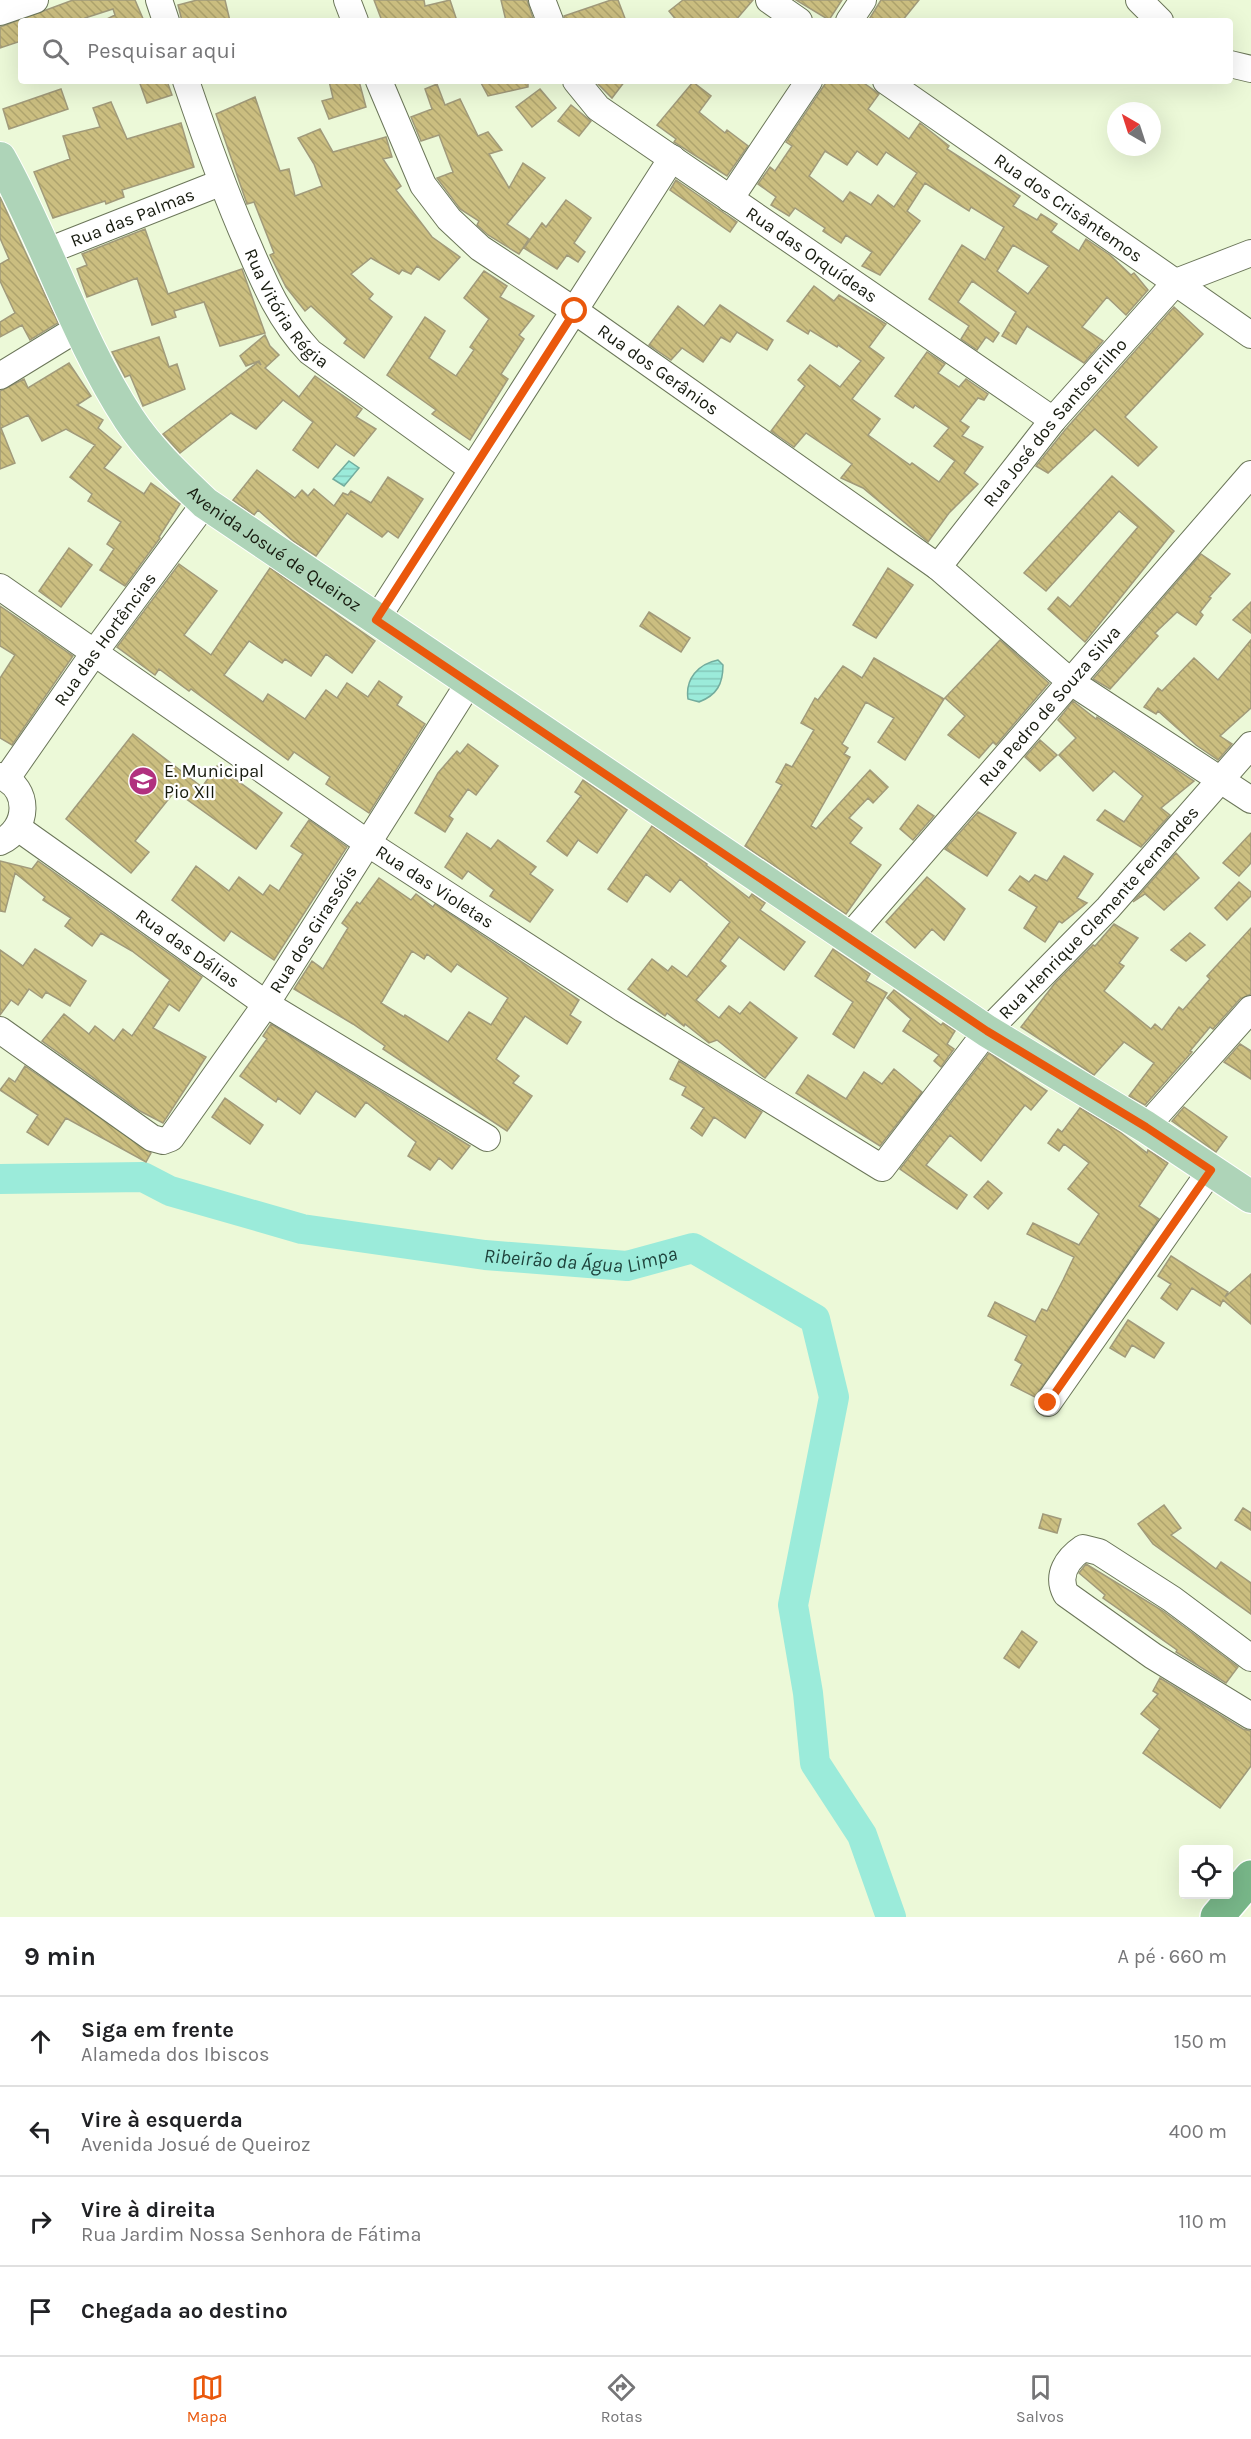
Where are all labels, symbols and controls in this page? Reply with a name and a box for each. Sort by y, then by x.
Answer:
search box [18,18,1233,84]
icon: search [39,35,72,68]
text: Pesquisar aqui [87,38,236,64]
north arrow [1107,102,1161,156]
street label: Rua dos Crisântemos [990,149,1147,267]
street label: Rua das Palmas [67,183,198,252]
street label: Rua das Orquídeas [742,202,882,307]
street label: Rua Vitória Régia [240,245,333,373]
route start [561,297,587,323]
street label: Rua dos Gerânios [593,319,723,420]
street label: Rua José dos Santos Filho [978,334,1132,511]
street label: Avenida Josué de Queiroz [183,481,366,616]
street label: Rua das Hortências [49,568,161,710]
street label: Rua Pedro de Souza Silva [974,621,1125,791]
place label: E. Municipal Pio XII [164,760,264,803]
school or university icon: E. Municipal Pio XII [127,765,159,797]
street label: Rua Henrique Clemente Fernandes [994,801,1203,1024]
street label: Rua das Violetas [372,840,498,933]
street label: Rua dos Girassóis [265,861,362,998]
street label: Rua das Dálias [131,904,244,993]
water label: Ribeirão da Água Limpa [483,1241,680,1277]
route end [1034,1389,1060,1415]
map controls [1179,1845,1233,1899]
button: locate [1179,1845,1233,1899]
text: 9 min [24,1941,96,1972]
text: A pé · 660 m [1118,1945,1227,1968]
text: Siga em frente [81,2017,234,2043]
icon: ahead [24,2025,57,2058]
text: 150 m [1174,2030,1227,2053]
text: Alameda dos Ibiscos [81,2043,269,2066]
text: Vire à esquerda [81,2107,243,2133]
icon: left [24,2115,57,2148]
text: 400 m [1169,2120,1227,2143]
text: Avenida Josué de Queiroz [81,2133,311,2156]
text: Vire à direita [81,2197,216,2223]
icon: right [24,2205,57,2238]
text: 110 m [1178,2210,1227,2233]
text: Rua Jardim Nossa Senhora de Fátima [81,2223,422,2246]
icon: arrive [24,2295,57,2328]
text: Chegada ao destino [81,2298,288,2324]
tab: Mapa [187,2371,227,2426]
tab: Rotas [601,2371,643,2426]
tab: Salvos [1016,2371,1064,2426]

